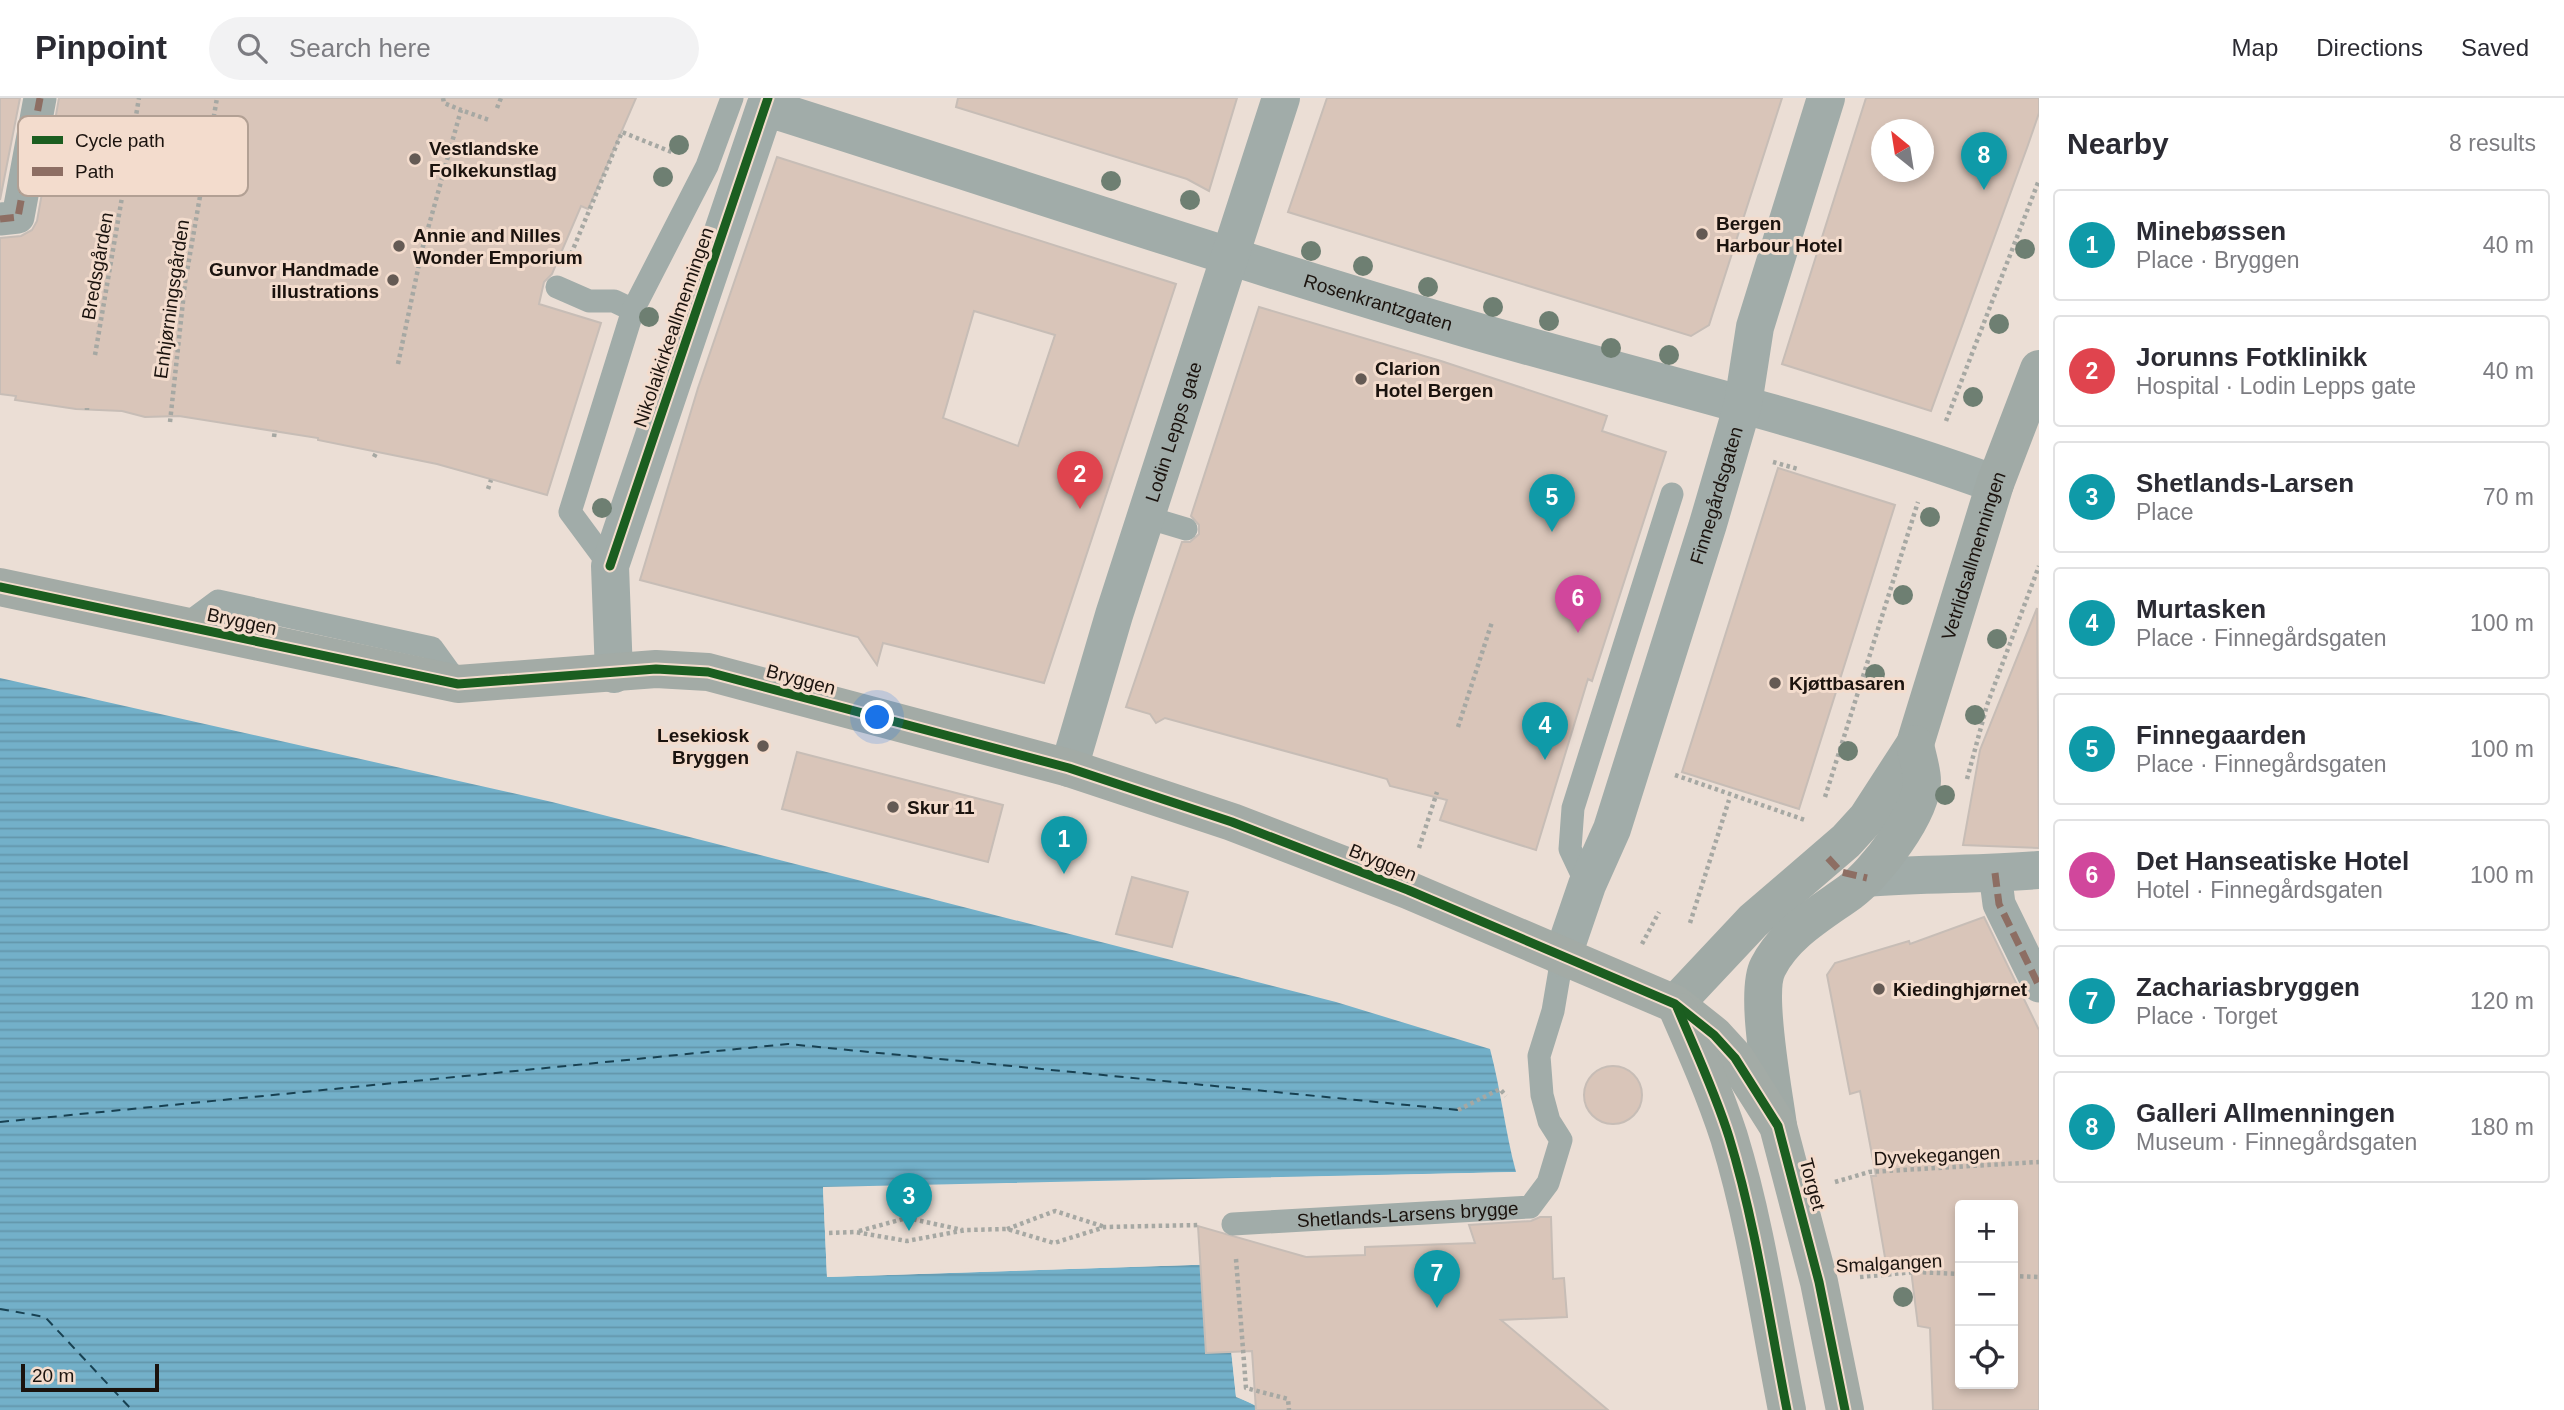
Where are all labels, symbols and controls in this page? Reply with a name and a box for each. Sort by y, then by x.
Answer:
search box [209,17,699,80]
text: Pinpoint [35,29,167,66]
icon: search [233,29,271,67]
text: Search here [289,33,431,63]
text: Map [2232,34,2278,61]
text: Directions [2316,34,2423,61]
text: Saved [2461,34,2529,61]
legend [18,116,248,196]
north arrow [1871,119,1934,182]
text: Nearby [2067,127,2169,160]
text: Cycle path [75,130,165,151]
text: 8 results [2449,130,2536,156]
pin: 8 [1961,132,2007,190]
place label: Vestlandske Folkekunstlag [429,138,557,181]
marker: Vestlandske Folkekunstlag [407,151,423,167]
text: Path [75,161,114,182]
street label: Bredsgården [78,211,117,321]
place label: Bergen Harbour Hotel [1716,213,1843,256]
text: Minebøssen [2136,216,2286,246]
street label: Enhjørningsgården [150,218,193,380]
street label: Nikolaikirkeallmenningen [629,224,718,430]
place label: Annie and Nilles Wonder Emporium [413,225,583,268]
marker: Bergen Harbour Hotel [1694,226,1710,242]
text: 1 [2086,232,2098,258]
text: 40 m [2483,232,2534,258]
marker: Annie and Nilles Wonder Emporium [391,238,407,254]
text: Place · Bryggen [2136,247,2300,273]
place label: Gunvor Handmade illustrations [209,259,379,302]
street label: Rosenkrantzgaten [1301,270,1455,335]
marker: Gunvor Handmade illustrations [385,272,401,288]
text: Jorunns Fotklinikk [2136,342,2367,372]
place label: Clarion Hotel Bergen [1375,358,1493,401]
text: 2 [2086,358,2098,384]
text: 40 m [2483,358,2534,384]
street label: Lodin Lepps gate [1141,359,1206,505]
marker: Clarion Hotel Bergen [1353,371,1369,387]
text: Hospital · Lodin Lepps gate [2136,373,2416,399]
street label: Finnegårdsgaten [1686,424,1747,567]
pin: 2 [1057,451,1103,509]
street label: Vetrlidsallmenningen [1938,468,2010,643]
text: Shetlands-Larsen [2136,468,2354,498]
pin: 5 [1529,474,1575,532]
text: 3 [2086,484,2098,510]
text: 70 m [2483,484,2534,510]
text: Place [2136,499,2194,525]
pin: 6 [1555,575,1601,633]
text: Murtasken [2136,594,2266,624]
street label: Bryggen [205,604,279,639]
text: 4 [2086,610,2098,636]
text: 100 m [2470,610,2534,636]
text: Place · Finnegårdsgaten [2136,625,2387,651]
street label: Bryggen [764,660,838,699]
place label: Kjøttbasaren [1789,673,1905,694]
marker: Kjøttbasaren [1767,675,1783,691]
your location [860,700,894,734]
pin: 4 [1522,702,1568,760]
text: Finnegaarden [2136,720,2306,750]
place label: Lesekiosk Bryggen [657,725,749,768]
text: 5 [2086,736,2098,762]
text: 100 m [2470,736,2534,762]
marker: Lesekiosk Bryggen [755,738,771,754]
text: Place · Finnegårdsgaten [2136,751,2387,777]
place label: Skur 11 [907,797,975,818]
marker: Skur 11 [885,799,901,815]
pin: 1 [1041,816,1087,874]
street label: Bryggen [1346,839,1420,885]
text: Det Hanseatiske Hotel [2136,846,2409,876]
text: 6 [2086,862,2098,888]
text: 100 m [2470,862,2534,888]
text: Hotel · Finnegårdsgaten [2136,877,2383,903]
text: Zachariasbryggen [2136,972,2360,1002]
place label: Kiedinghjørnet [1893,979,2028,1000]
marker: Kiedinghjørnet [1871,981,1887,997]
text: 7 [2086,988,2098,1014]
text: 120 m [2470,988,2534,1014]
text: Place · Torget [2136,1003,2277,1029]
text: Galleri Allmenningen [2136,1098,2395,1128]
text: 8 [2086,1114,2098,1140]
text: 180 m [2470,1114,2534,1140]
text: Museum · Finnegårdsgaten [2136,1129,2417,1155]
street label: Dyvekegangen [1873,1142,2001,1169]
street label: Torget [1796,1156,1830,1213]
pin: 3 [886,1173,932,1231]
street label: Shetlands-Larsens brygge [1296,1198,1519,1231]
map controls [1955,1200,2018,1389]
button: + [1955,1200,2018,1263]
pin: 7 [1414,1250,1460,1308]
street label: Smalgangen [1835,1250,1943,1277]
button: − [1955,1263,2018,1326]
button: locate [1955,1326,2018,1389]
scale bar [21,1361,159,1393]
text: 20 m [32,1365,74,1386]

